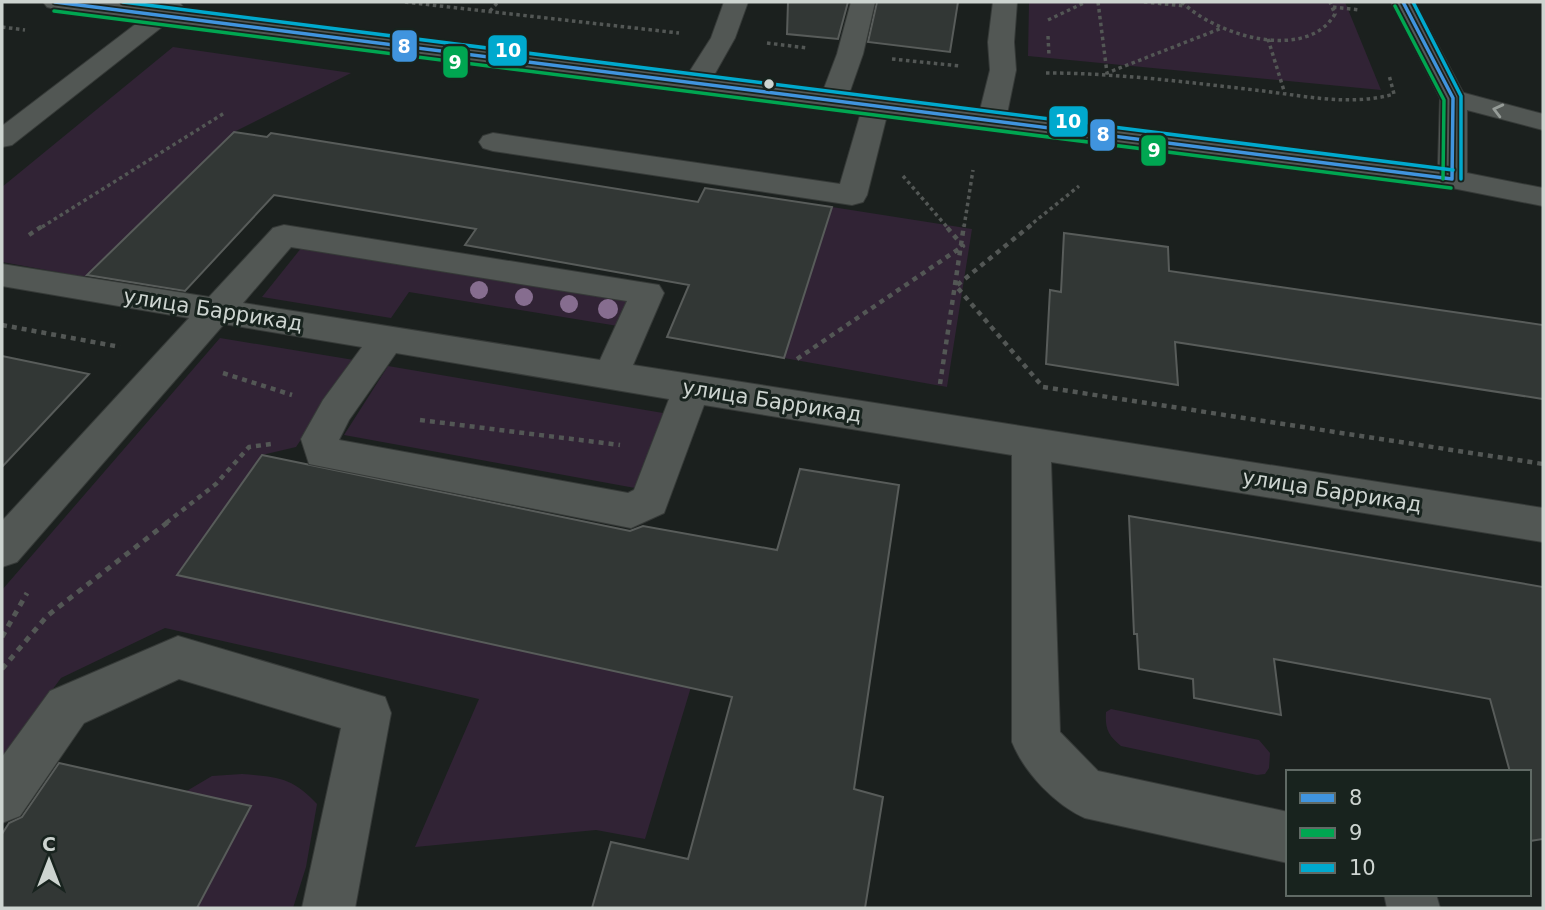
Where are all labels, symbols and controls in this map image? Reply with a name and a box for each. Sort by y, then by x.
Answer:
line badge: 8 [391,29,418,63]
line badge: 10 [487,34,528,67]
text: 8 [397,35,411,57]
text: 10 [495,39,521,61]
line badge: 9 [442,45,469,79]
text: 9 [448,51,462,73]
unlabelled marker [762,77,776,91]
one-way arrow [1492,104,1504,118]
line badge: 10 [1048,105,1089,138]
text: 10 [1055,110,1081,132]
line badge: 8 [1089,118,1116,152]
text: 8 [1096,123,1110,145]
line badge: 9 [1140,134,1167,167]
text: 9 [1147,139,1161,161]
street label: улица Баррикад [122,284,304,336]
street label: улица Баррикад [681,375,863,427]
street label: улица Баррикад [1241,465,1423,517]
legend [1286,770,1531,896]
text: 8 [1349,786,1362,810]
text: 9 [1349,821,1362,845]
north arrow [14,826,84,896]
text: С [42,833,56,855]
text: 10 [1349,856,1376,880]

